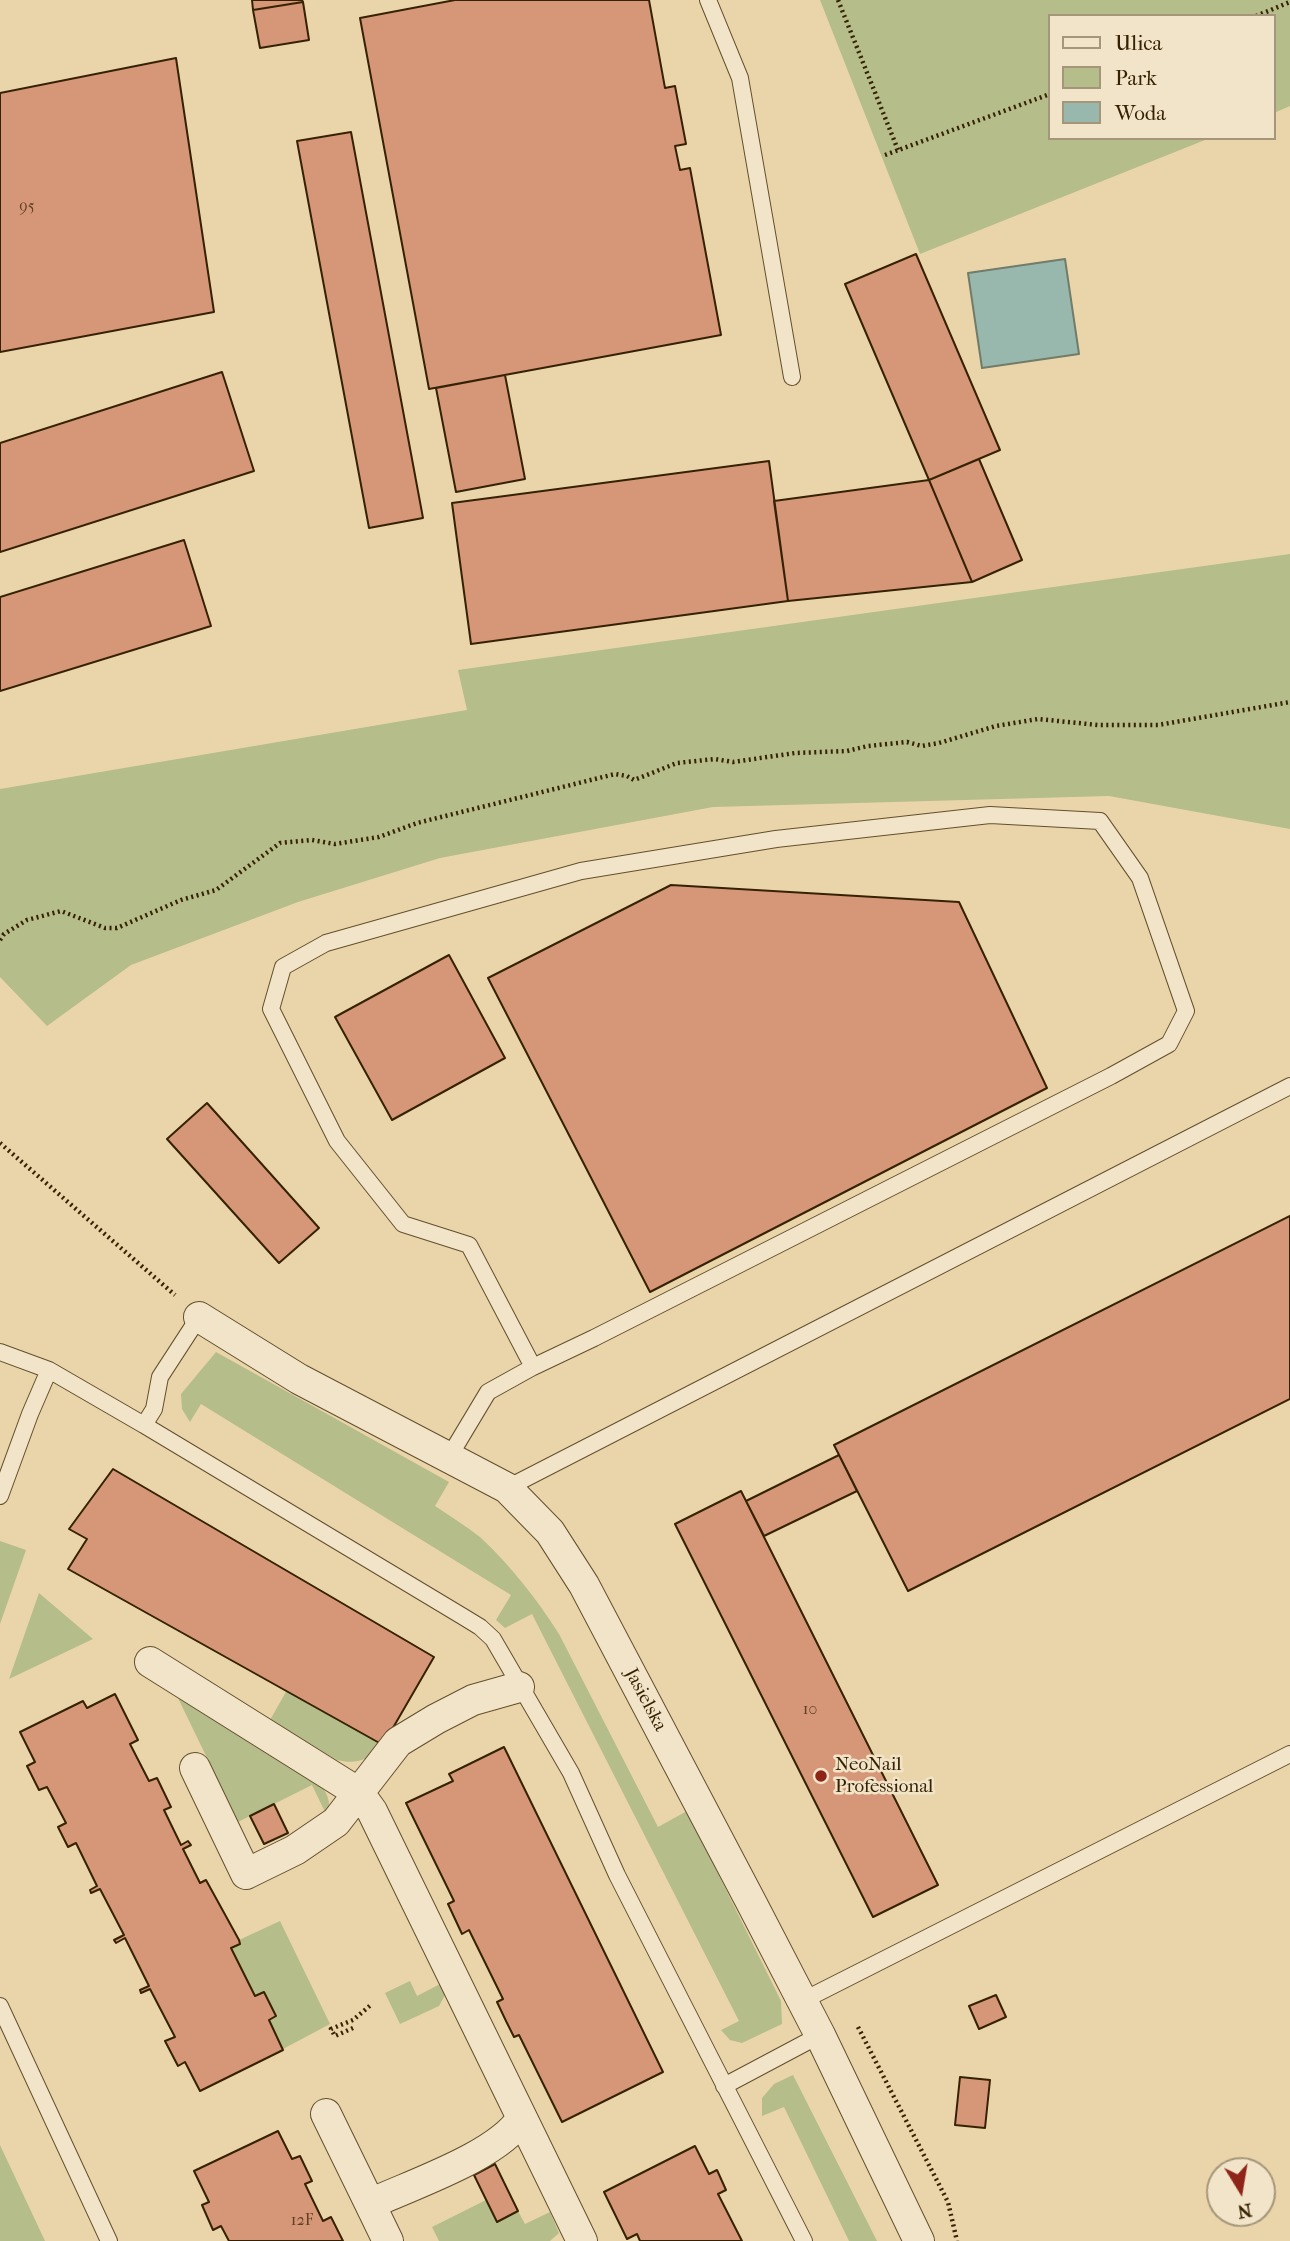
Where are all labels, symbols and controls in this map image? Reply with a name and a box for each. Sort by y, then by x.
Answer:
legend [1048,14,1276,140]
text: Ulica [1115,31,1162,55]
text: Park [1115,66,1157,90]
text: Woda [1115,101,1166,125]
house number: 95 [19,197,35,217]
street label: Jasielska [619,1665,671,1735]
house number: 10 [803,1700,817,1720]
place label: NeoNail Professional [835,1754,933,1798]
marker: NeoNail Professional [813,1768,829,1784]
north arrow [1206,2157,1276,2227]
text: N [1235,2198,1254,2223]
house number: 12F [291,2211,313,2231]

